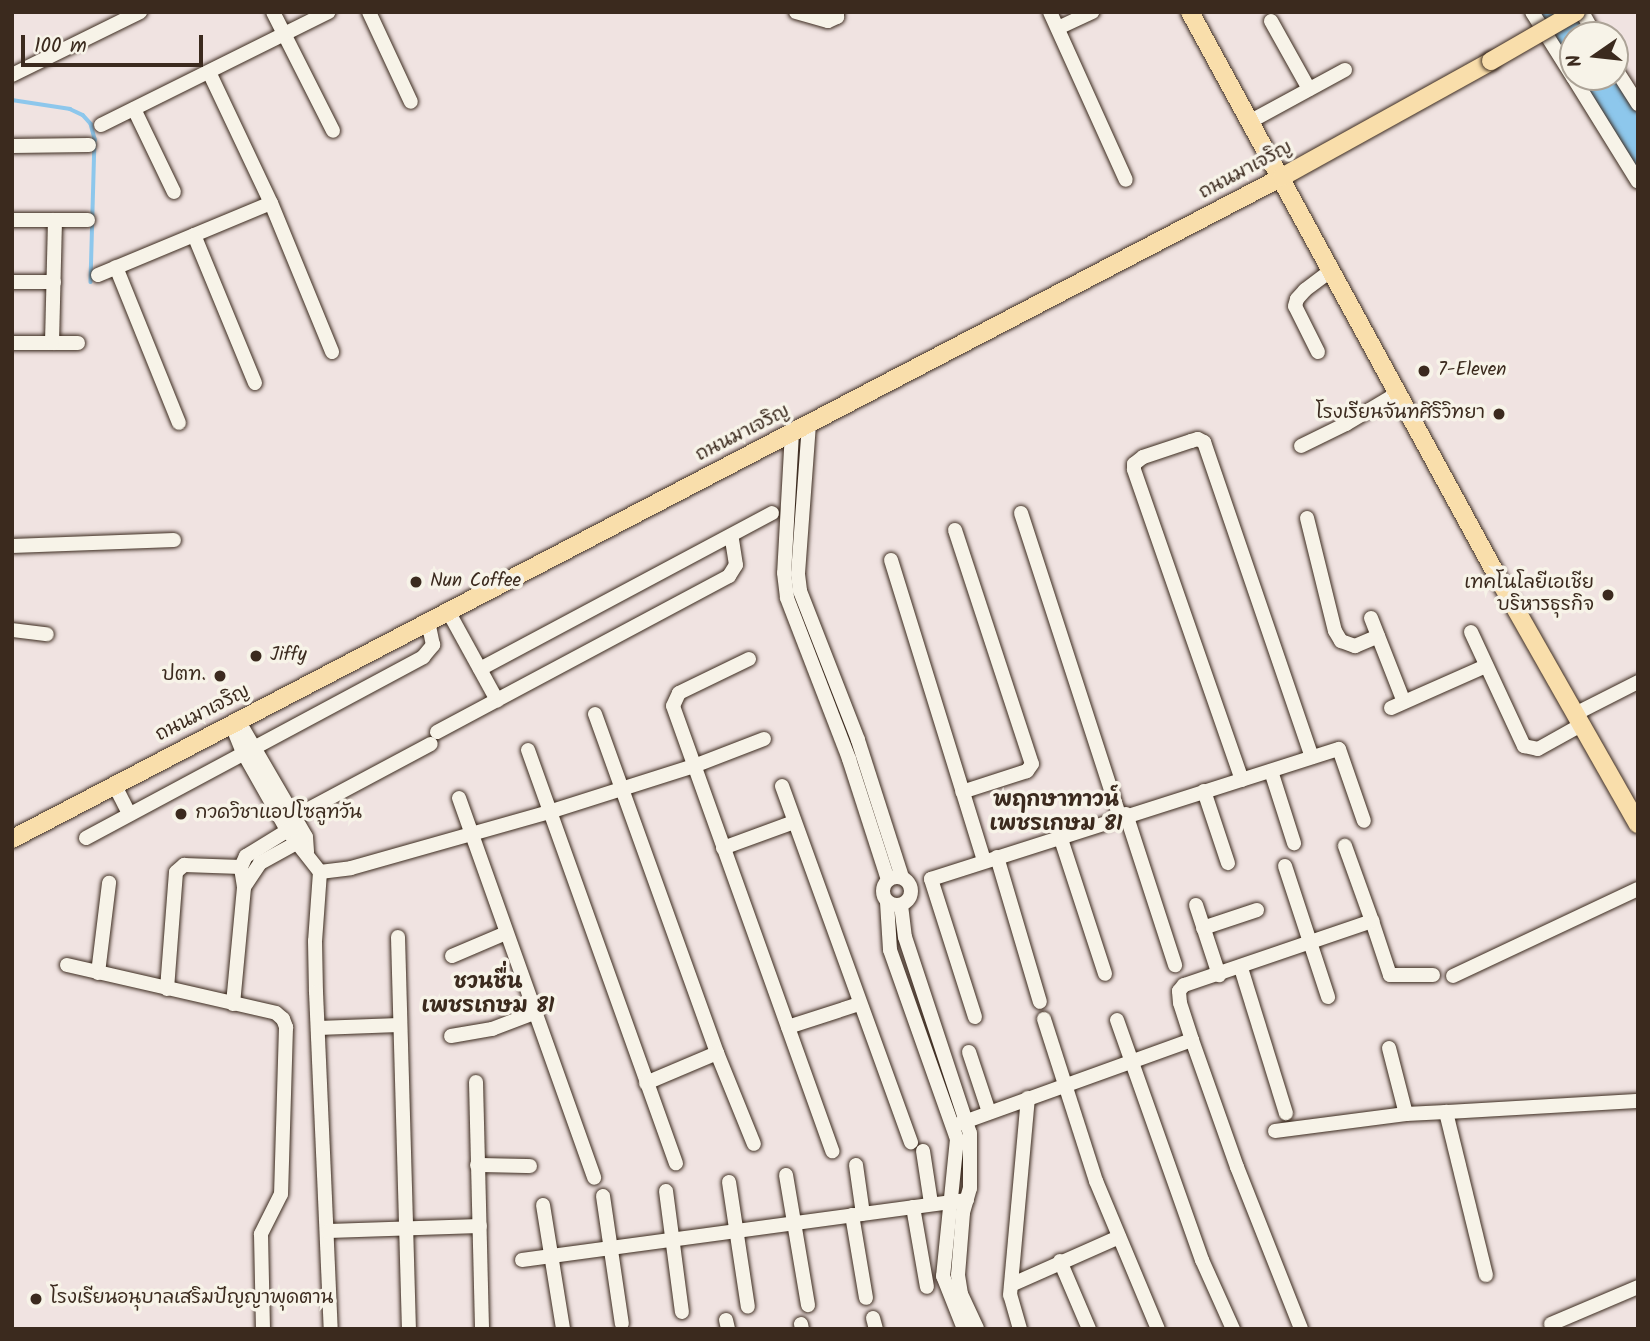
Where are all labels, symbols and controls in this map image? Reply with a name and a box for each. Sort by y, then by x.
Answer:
scale bar [24,21,206,65]
north arrow [1559,21,1629,91]
text: 100 m [34,30,87,63]
text: N [1560,51,1592,70]
street label: ถนนมาเจริญ [1195,137,1297,205]
place label: 7-Eleven [1438,360,1506,382]
marker: 7-Eleven [1416,363,1432,379]
street label: ถนนมาเจริญ [692,401,794,467]
place label: โรงเรียนจันทศิริวิทยา [1316,403,1485,425]
marker: โรงเรียนจันทศิริวิทยา [1491,406,1507,422]
place label: Nun Coffee [430,571,521,593]
place label: เทคโนโลยีเอเชีย บริหารธุรกิจ [1464,573,1594,617]
marker: Nun Coffee [408,574,424,590]
marker: เทคโนโลยีเอเชีย บริหารธุรกิจ [1600,587,1616,603]
place label: Jiffy [270,645,307,667]
marker: Jiffy [248,648,264,664]
place label: ปตท. [162,665,206,687]
marker: ปตท. [212,668,228,684]
street label: ถนนมาเจริญ [152,681,254,747]
district label: พฤกษาทาวน์ เพชรเกษม 81 [990,788,1122,838]
place label: กวดวิชาแอปโซลูทวัน [195,803,362,825]
marker: กวดวิชาแอปโซลูทวัน [173,806,189,822]
district label: ชวนชื่น เพชรเกษม 81 [422,970,554,1020]
place label: โรงเรียนอนุบาลเสริมปัญญาพุดตาน [50,1288,333,1310]
marker: โรงเรียนอนุบาลเสริมปัญญาพุดตาน [28,1291,44,1307]

